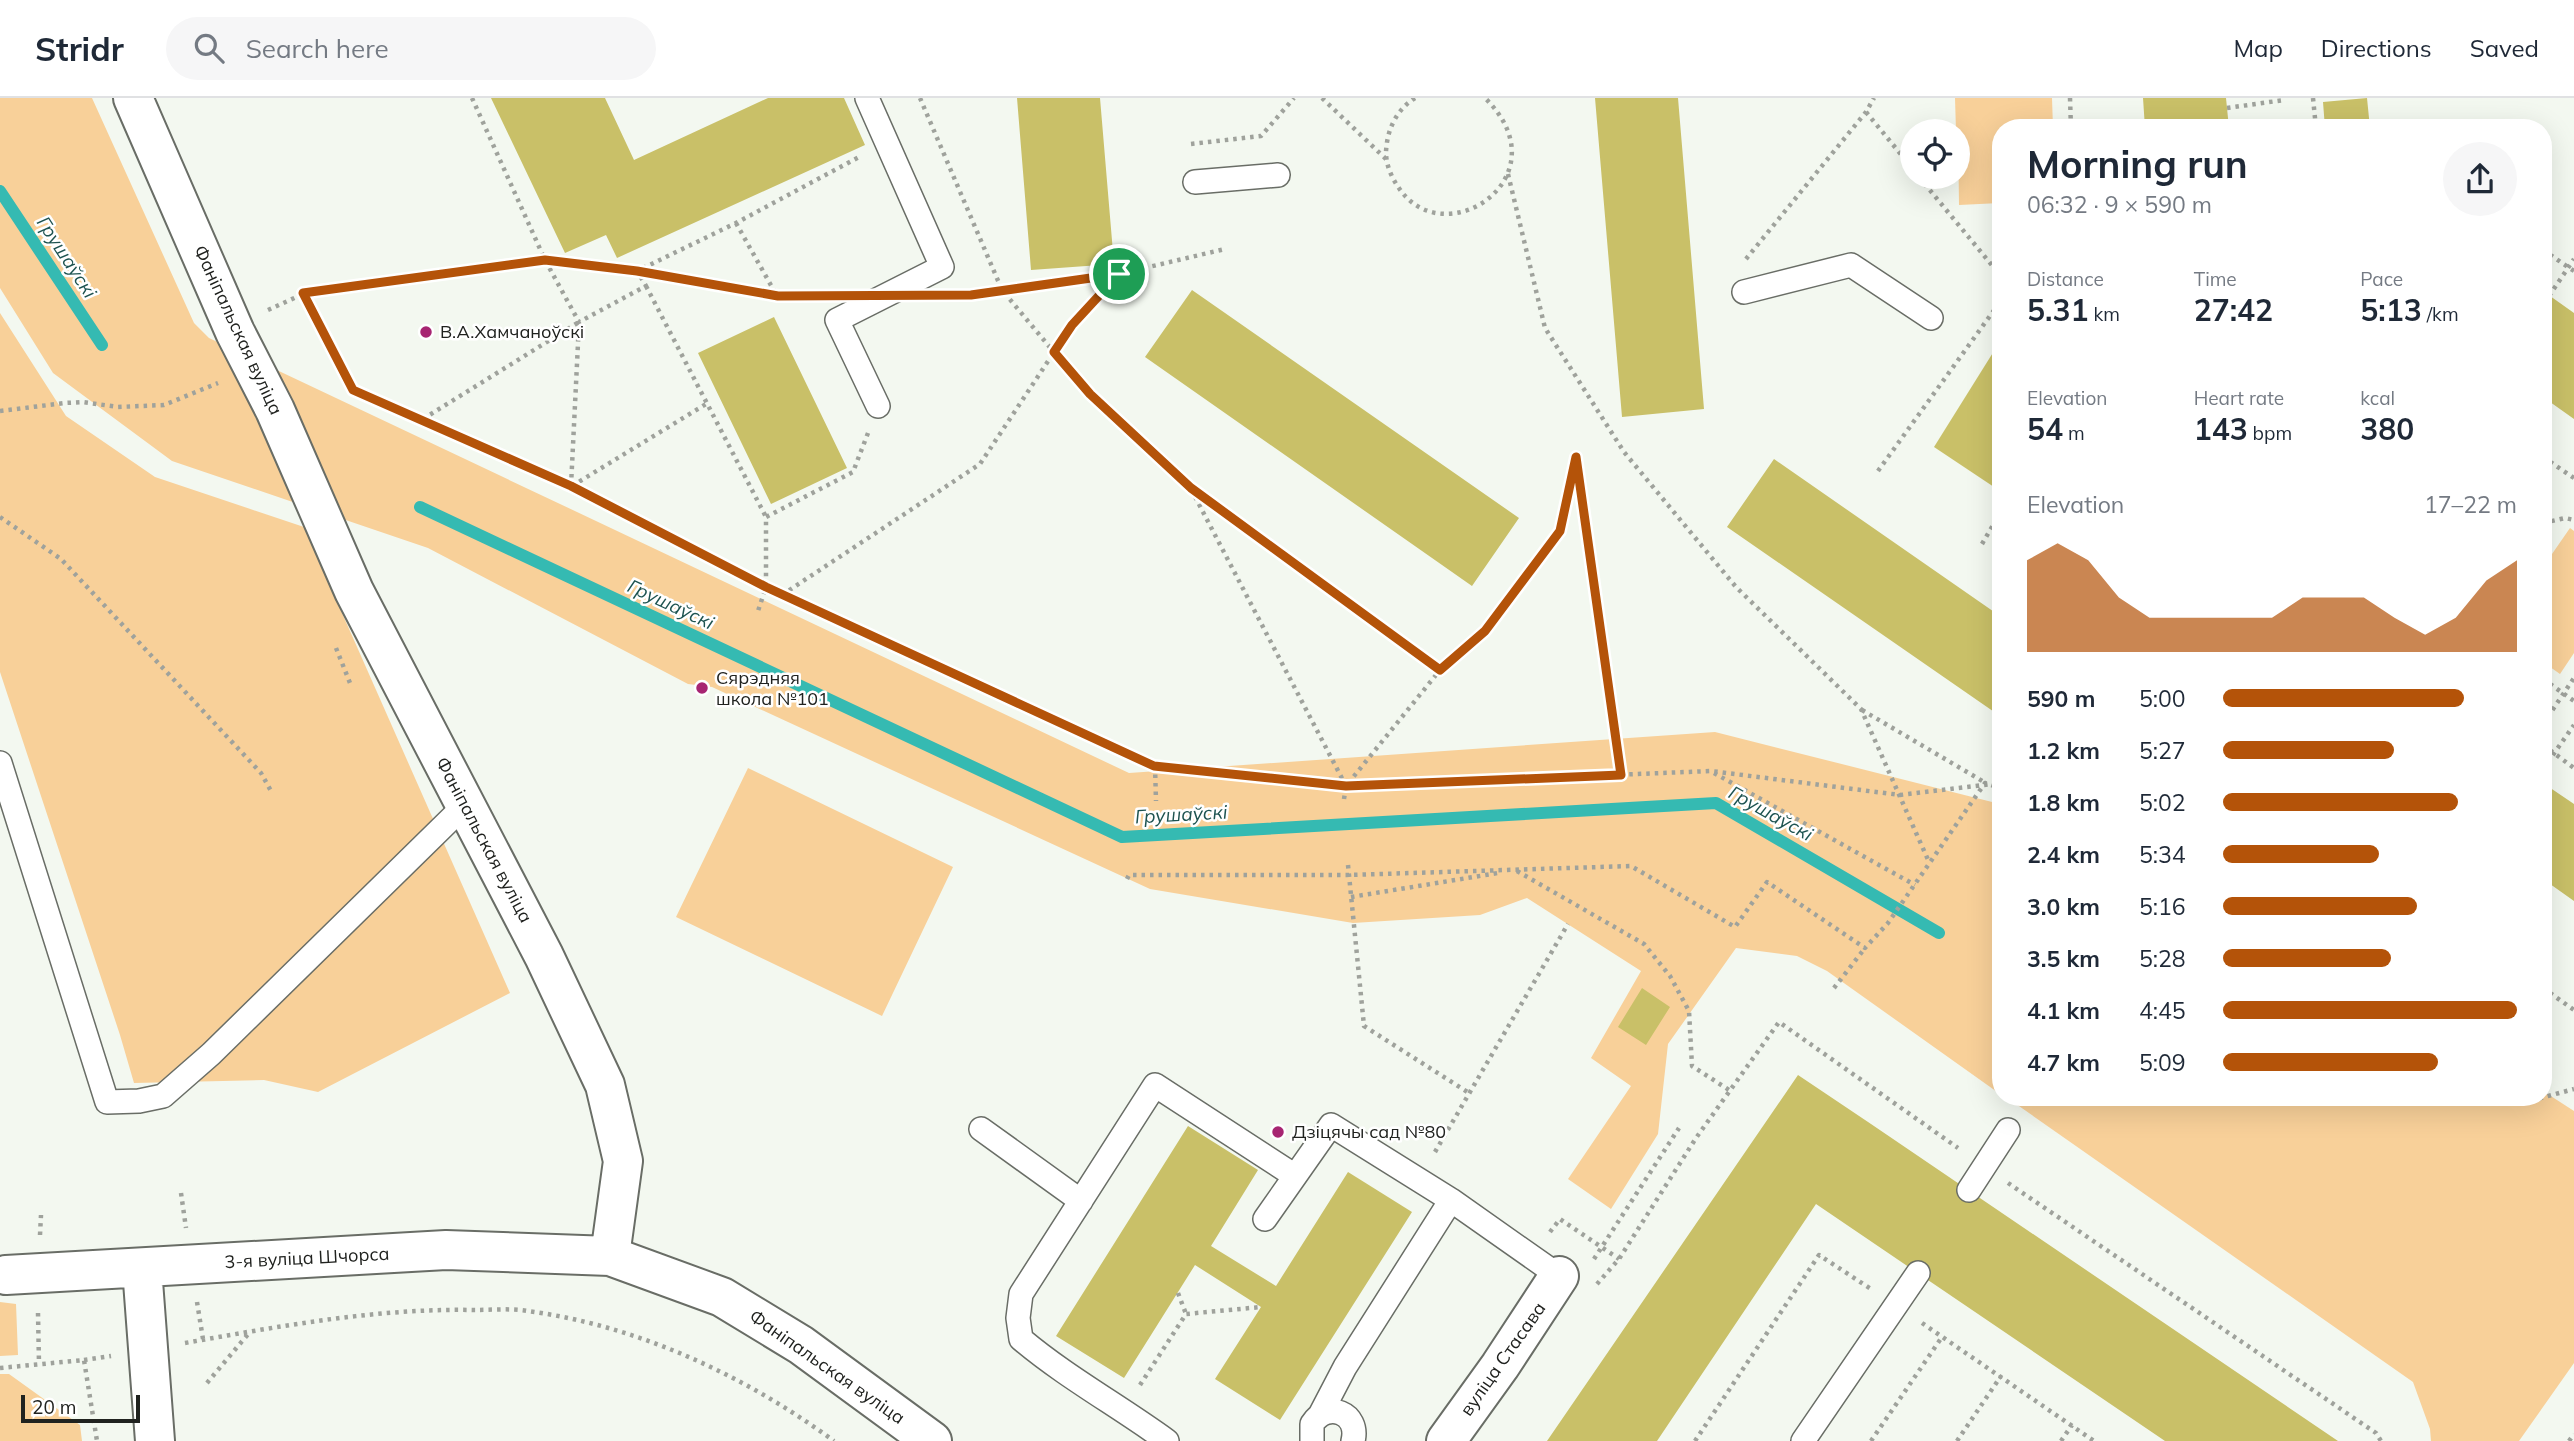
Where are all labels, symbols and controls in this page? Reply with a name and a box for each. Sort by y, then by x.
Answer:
search box [166,17,656,80]
text: Stridr [35,28,124,69]
icon: search [190,29,228,67]
text: Search here [246,32,389,65]
text: Map [2233,33,2283,63]
text: Directions [2321,33,2432,63]
text: Saved [2470,33,2539,63]
map controls [1900,119,1970,189]
button: locate [1900,119,1970,189]
text: Morning run [2027,140,2248,188]
button: share [2443,142,2517,216]
text: 06:32 · 9 × 590 m [2027,190,2212,219]
water label: Грушаўскі [32,212,102,303]
street label: Фаніпальская вуліца [189,241,288,418]
pin [1089,244,1149,304]
icon: arrive [1100,255,1138,293]
text: Distance [2027,267,2104,291]
text: Time [2194,267,2237,291]
text: Pace [2360,267,2403,291]
text: 5.31 [2027,291,2088,329]
text: 27:42 [2194,291,2273,329]
text: 5:13 [2360,291,2422,329]
text: km [2088,302,2120,326]
text: /km [2422,302,2459,326]
place label: В.А.Хамчаноўскі [440,320,584,343]
marker: В.А.Хамчаноўскі [418,324,434,340]
text: Elevation [2027,386,2107,410]
text: Heart rate [2194,386,2284,410]
text: kcal [2360,386,2395,410]
text: 54 [2027,410,2063,448]
text: 143 [2194,410,2248,448]
text: 380 [2360,410,2414,448]
text: m [2063,421,2085,445]
text: bpm [2248,421,2292,445]
text: Elevation [2027,490,2124,519]
text: 17–22 m [2424,490,2517,519]
water label: Грушаўскі [624,574,718,635]
place label: Сярэдняя школа №101 [716,666,829,710]
marker: Сярэдняя школа №101 [694,680,710,696]
text: 590 m [2027,684,2095,713]
text: 5:00 [2139,684,2186,713]
text: 1.2 km [2027,736,2100,765]
text: 5:27 [2139,736,2186,765]
street label: Фаніпальская вуліца [431,753,538,927]
water label: Грушаўскі [1725,780,1818,846]
text: 1.8 km [2027,788,2100,817]
text: 5:02 [2139,788,2186,817]
water label: Грушаўскі [1134,800,1228,828]
text: 2.4 km [2027,840,2100,869]
text: 5:34 [2139,840,2186,869]
text: 3.0 km [2027,892,2100,921]
text: 5:16 [2139,892,2186,921]
text: 3.5 km [2027,944,2100,973]
text: 5:28 [2139,944,2186,973]
text: 4.1 km [2027,996,2100,1025]
text: 4:45 [2139,996,2186,1025]
text: 4.7 km [2027,1048,2100,1077]
text: 5:09 [2139,1048,2186,1077]
place label: Дзіцячы сад №80 [1292,1120,1446,1143]
marker: Дзіцячы сад №80 [1270,1124,1286,1140]
street label: 3-я вуліца Шчорса [224,1242,390,1273]
street label: вуліца Стасава [1455,1297,1550,1420]
street label: Фаніпальская вуліца [745,1304,909,1429]
scale bar [21,1392,140,1424]
text: 20 m [32,1395,76,1419]

